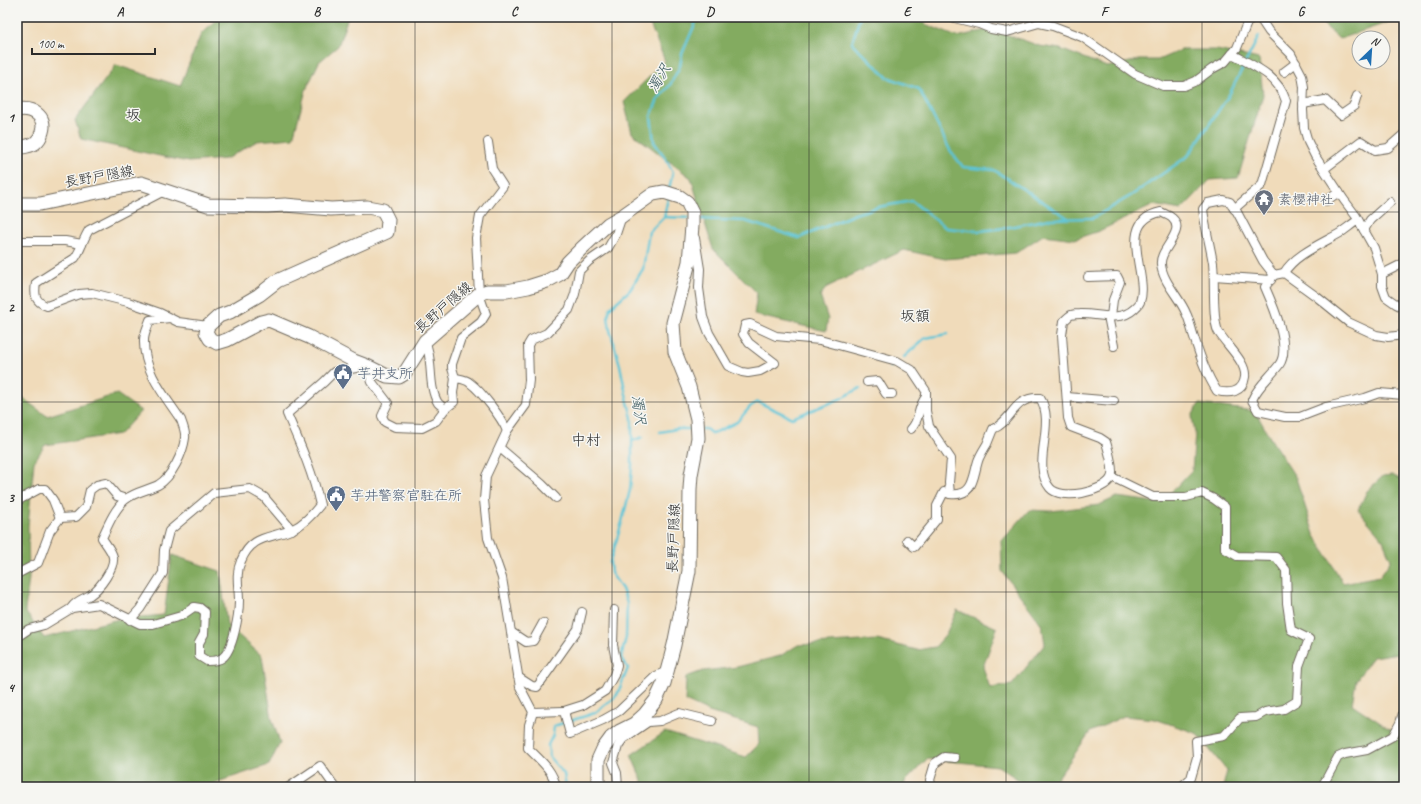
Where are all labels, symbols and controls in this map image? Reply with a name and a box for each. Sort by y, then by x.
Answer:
text: A [117,4,125,20]
text: B [314,4,322,20]
text: C [511,4,519,20]
text: D [706,4,715,20]
text: E [904,4,913,20]
text: F [1101,4,1110,20]
text: G [1298,4,1306,20]
scale bar [32,30,155,56]
north arrow [1351,30,1391,70]
text: N [1369,33,1383,50]
text: 100 m [38,36,65,52]
water label: 濁沢 [644,60,676,96]
district label: 坂 [125,106,141,125]
text: 1 [8,110,16,126]
street label: 長野戸隠線 [63,162,135,191]
temple icon: 素櫻神社 [1253,188,1275,216]
place label: 素櫻神社 [1278,191,1334,208]
street label: 長野戸隠線 [411,278,475,337]
text: 2 [8,300,15,316]
district label: 坂額 [900,307,930,326]
public building icon: 芋井支所 [332,362,354,390]
place label: 芋井支所 [357,365,413,382]
water label: 濁沢 [627,394,650,427]
district label: 中村 [571,431,601,450]
public building icon: 芋井警察官駐在所 [325,484,347,512]
place label: 芋井警察官駐在所 [350,487,462,504]
text: 3 [8,490,15,506]
street label: 長野戸隠線 [664,503,683,573]
text: 4 [8,680,16,696]

